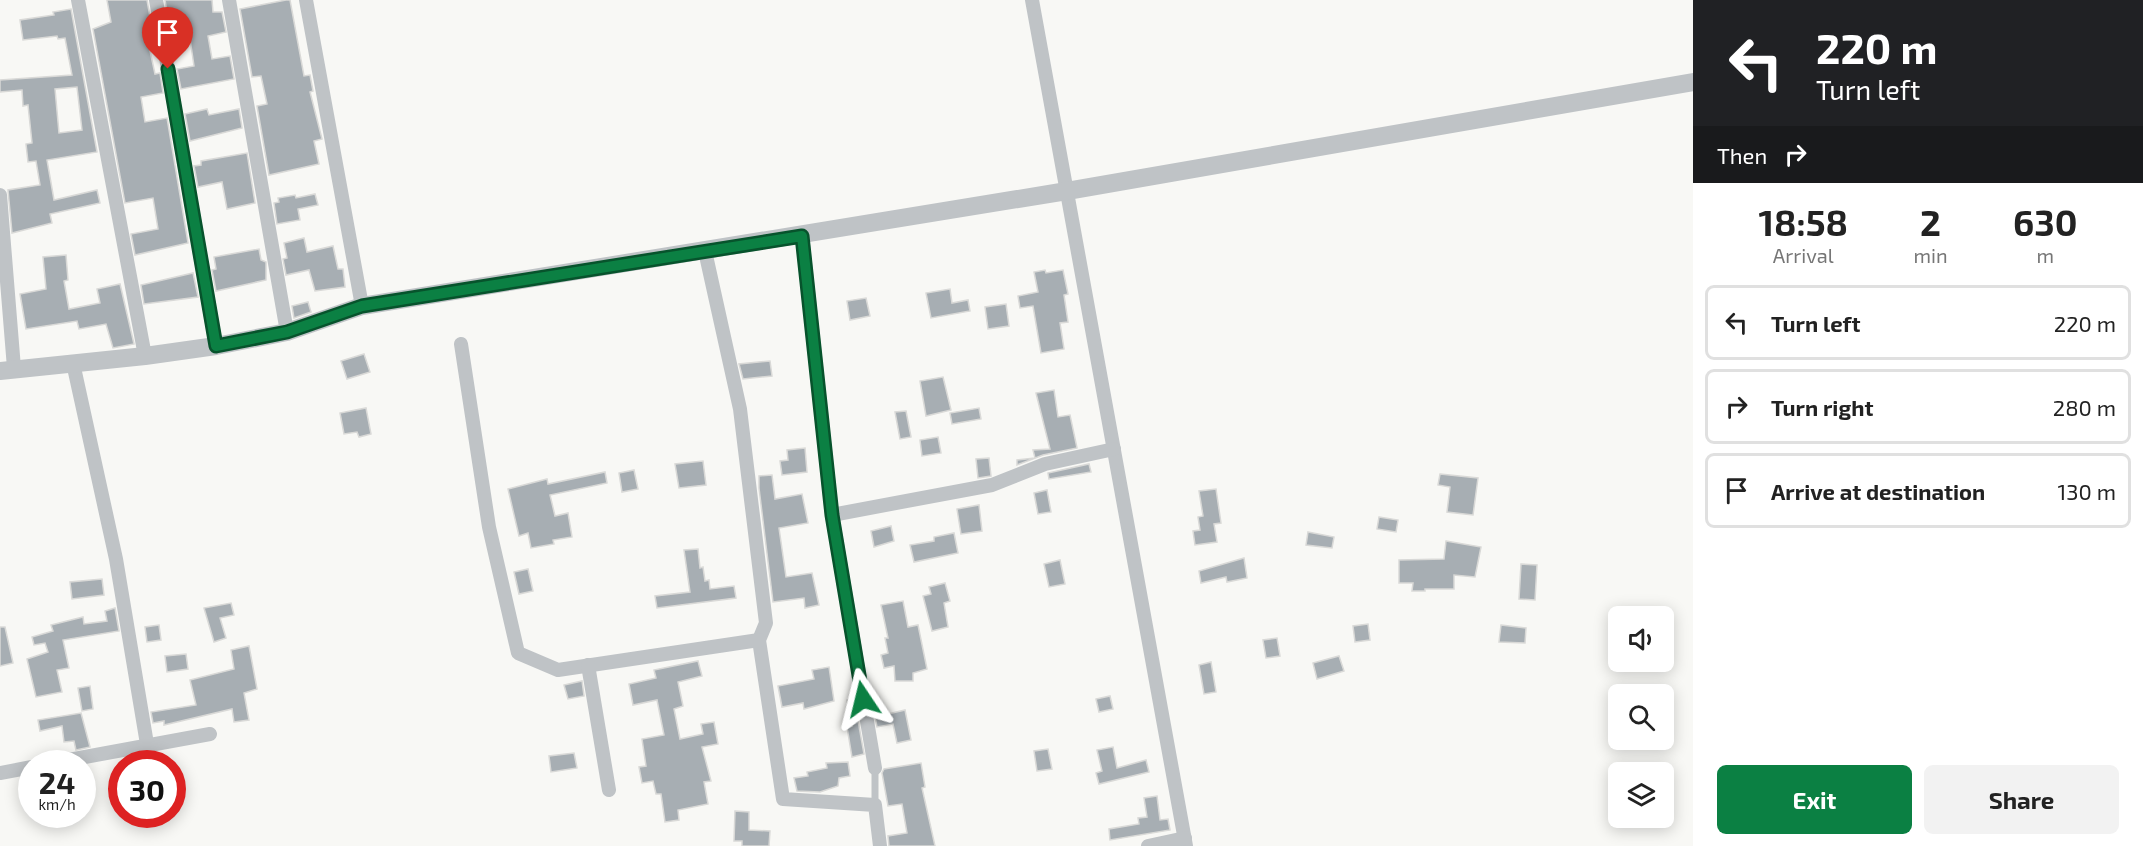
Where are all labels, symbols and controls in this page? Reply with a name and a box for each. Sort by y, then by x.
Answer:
pin [142,7,193,69]
icon: arrive [151,16,184,49]
text: 220 m [1816,22,1937,72]
icon: left [1717,24,1795,102]
text: Turn left [1816,73,1920,105]
icon: right [1779,138,1812,171]
text: Then [1717,142,1767,168]
text: 18:58 [1758,200,1848,243]
text: 2 [1920,200,1941,243]
text: 630 [2013,200,2077,243]
text: Arrival [1773,243,1834,267]
text: min [1914,243,1948,267]
text: m [2037,243,2054,267]
icon: left [1720,306,1753,339]
text: Turn left [1771,310,1860,336]
text: 220 m [2054,310,2116,336]
icon: right [1720,390,1753,423]
text: Turn right [1771,394,1873,420]
text: 280 m [2053,394,2116,420]
icon: arrive [1720,474,1753,507]
text: Arrive at destination [1771,478,1985,504]
text: 130 m [2058,478,2116,504]
map controls [1608,606,1674,828]
button: sound [1608,606,1674,672]
position arrow [831,667,895,731]
button: search [1608,684,1674,750]
speed limit sign: 30 [108,750,186,828]
button: layers [1608,762,1674,828]
text: 24 [39,764,75,800]
button: Exit [1717,765,1912,834]
button: Share [1924,765,2119,834]
text: km/h [38,795,76,813]

